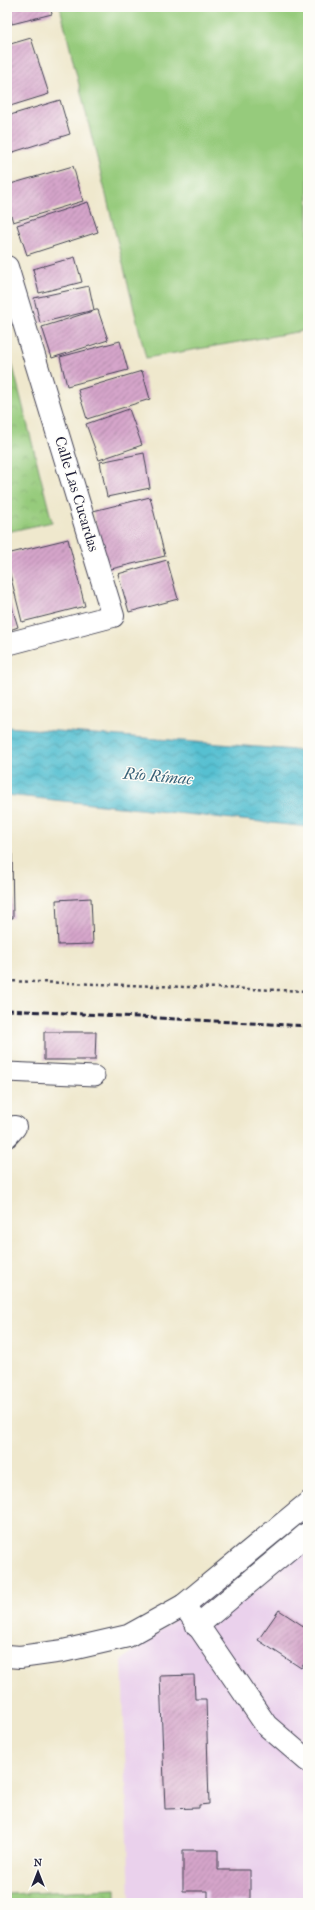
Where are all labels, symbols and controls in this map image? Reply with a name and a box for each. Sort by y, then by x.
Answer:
street label: Calle Las Cucardas [51,434,103,554]
water label: Río Rímac [122,763,194,789]
north arrow [18,1852,58,1892]
text: N [34,1856,43,1869]

